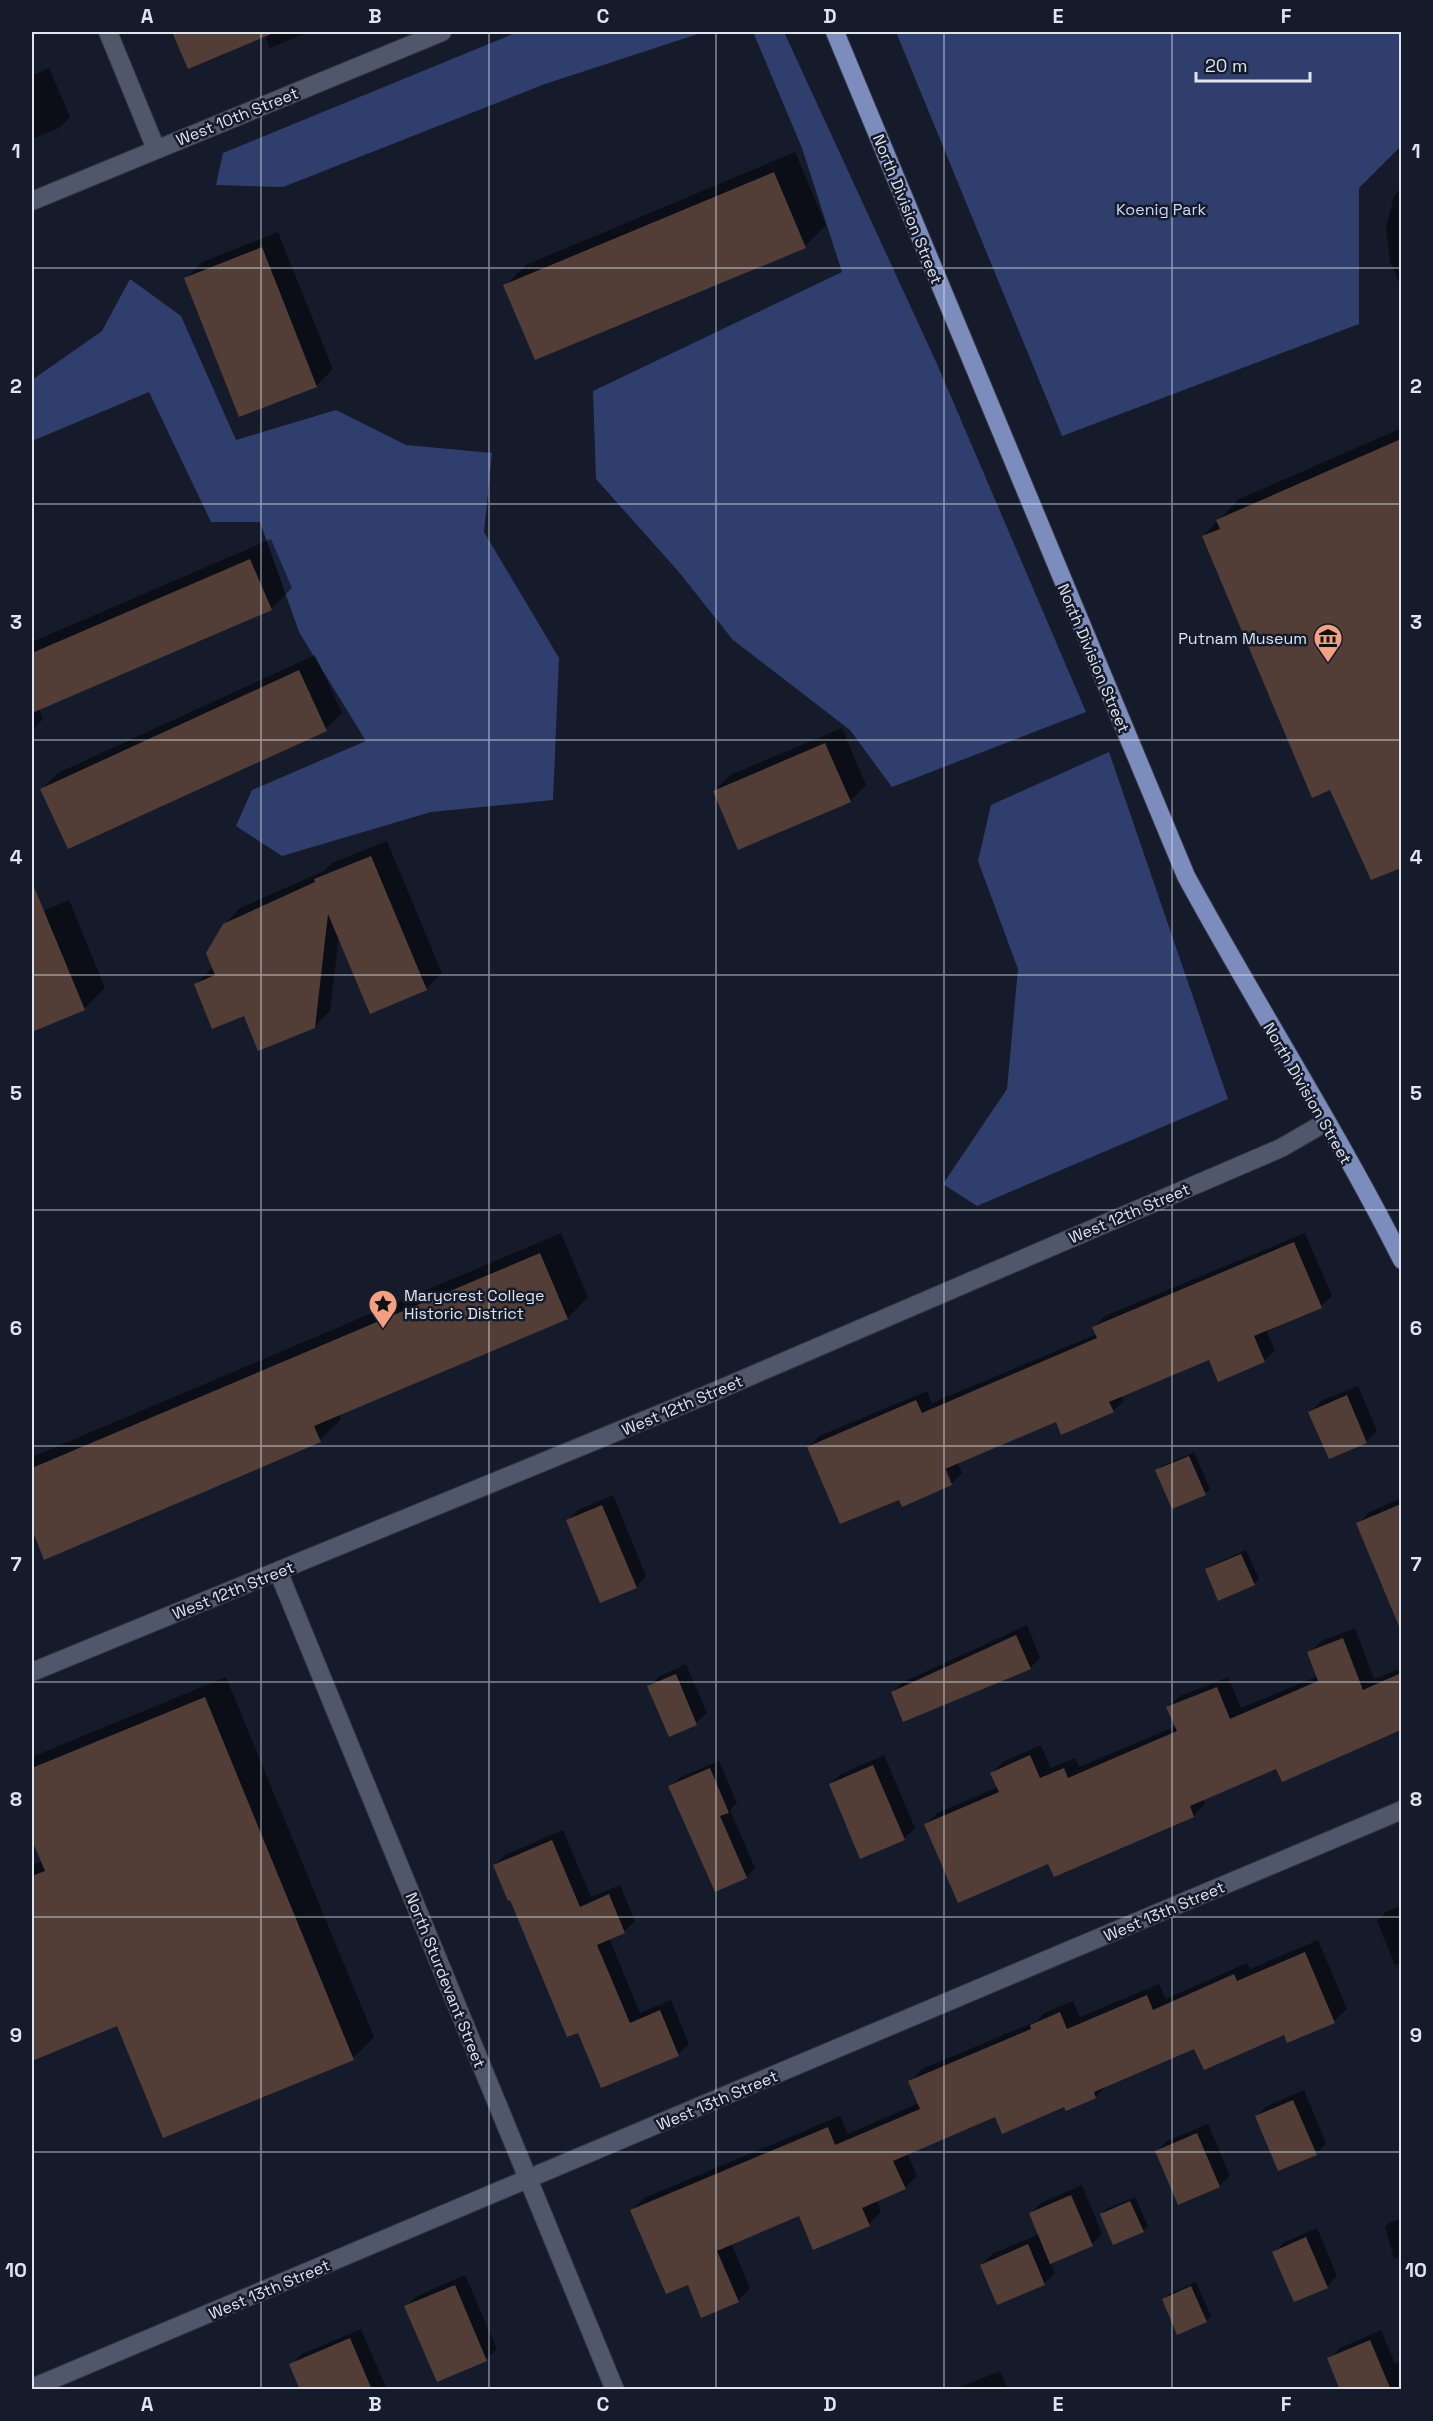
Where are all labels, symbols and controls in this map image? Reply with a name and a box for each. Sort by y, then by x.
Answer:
text: A [141,3,154,29]
text: B [368,3,382,29]
text: C [597,3,610,29]
text: D [823,3,837,29]
text: E [1052,3,1064,29]
text: F [1281,3,1292,29]
scale bar [1196,45,1310,83]
text: 20 m [1205,54,1248,77]
street label: West 10th Street [173,82,301,151]
street label: North Division Street [868,131,947,287]
text: 1 [11,138,21,164]
text: 1 [1411,138,1421,164]
park label: Koenig Park [1116,199,1206,220]
text: 2 [10,373,22,399]
text: 2 [1410,373,1422,399]
street label: North Division Street [1053,580,1134,736]
text: 3 [10,609,22,635]
text: 3 [1410,609,1422,635]
museum icon: Putnam Museum [1312,622,1344,664]
place label: Putnam Museum [1178,628,1307,649]
text: 4 [10,844,23,870]
text: 4 [1410,844,1423,870]
street label: North Division Street [1258,1019,1357,1168]
text: 5 [10,1080,22,1106]
text: 5 [1410,1080,1422,1106]
street label: West 12th Street [1065,1178,1193,1248]
place label: Marycrest College Historic District [404,1285,545,1324]
place icon: Marycrest College Historic District [367,1288,399,1330]
text: 6 [10,1315,22,1341]
text: 6 [1410,1315,1422,1341]
street label: West 12th Street [618,1370,746,1440]
text: 7 [10,1551,22,1577]
text: 7 [1410,1551,1422,1577]
street label: West 12th Street [169,1556,297,1624]
text: 8 [10,1786,22,1812]
text: 8 [1410,1786,1422,1812]
street label: West 13th Street [1100,1876,1228,1946]
street label: North Sturdevant Street [401,1889,490,2071]
text: 9 [10,2022,22,2048]
text: 9 [1410,2022,1422,2048]
street label: West 13th Street [653,2065,781,2135]
street label: West 13th Street [205,2254,333,2324]
text: 10 [5,2257,27,2283]
text: 10 [1405,2257,1427,2283]
text: A [141,2391,154,2417]
text: B [368,2391,382,2417]
text: C [597,2391,610,2417]
text: D [823,2391,837,2417]
text: E [1052,2391,1064,2417]
text: F [1281,2391,1292,2417]

